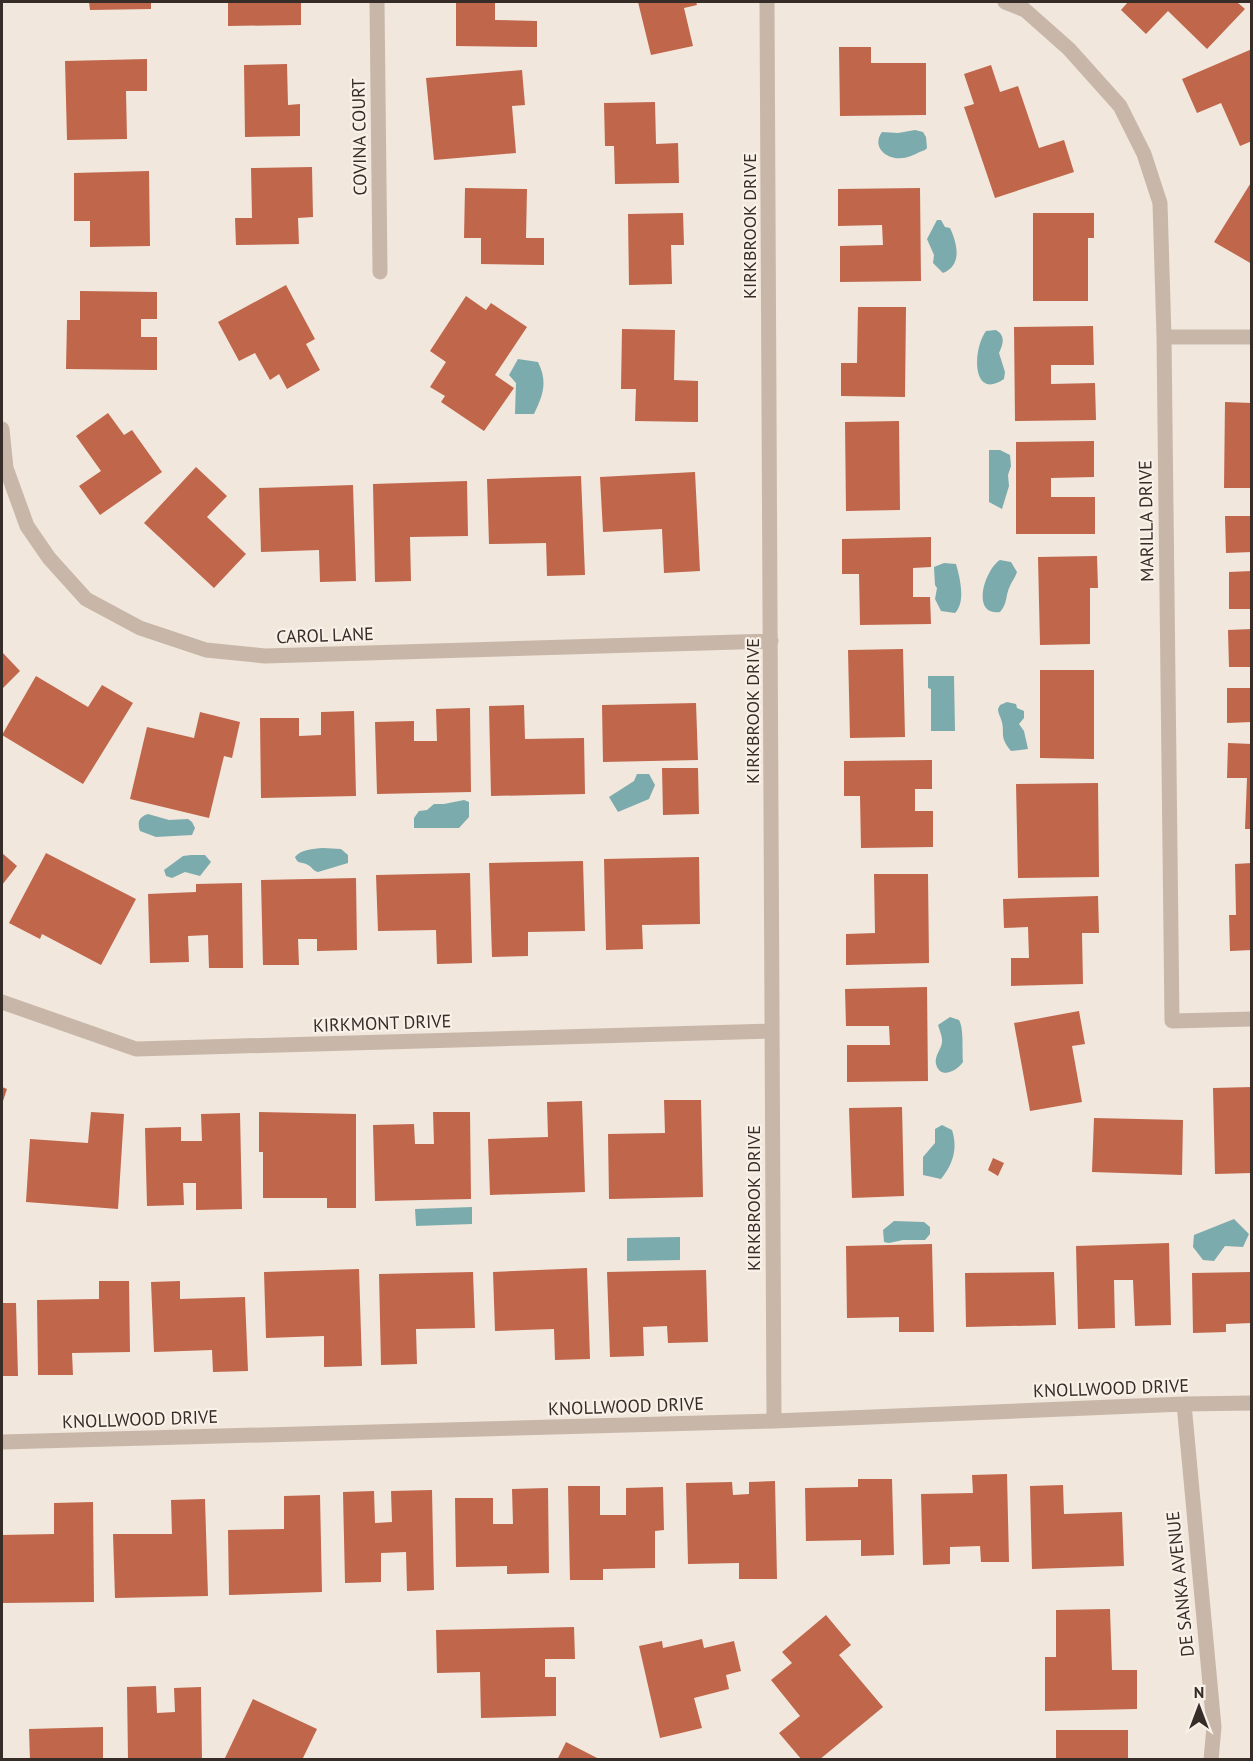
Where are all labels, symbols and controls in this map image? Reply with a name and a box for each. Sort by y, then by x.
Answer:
street label: COVINA COURT [346,78,372,196]
street label: KIRKBROOK DRIVE [738,153,761,299]
street label: MARILLA DRIVE [1133,460,1159,582]
street label: CAROL LANE [276,622,374,648]
street label: KIRKBROOK DRIVE [741,638,764,784]
street label: KIRKMONT DRIVE [313,1009,451,1037]
street label: KIRKBROOK DRIVE [742,1125,765,1271]
street label: KNOLLWOOD DRIVE [1033,1374,1189,1402]
street label: KNOLLWOOD DRIVE [548,1392,704,1420]
street label: KNOLLWOOD DRIVE [62,1405,218,1433]
street label: DE SANKA AVENUE [1161,1510,1199,1658]
north arrow [1169,1677,1229,1737]
text: N [1194,1682,1204,1702]

